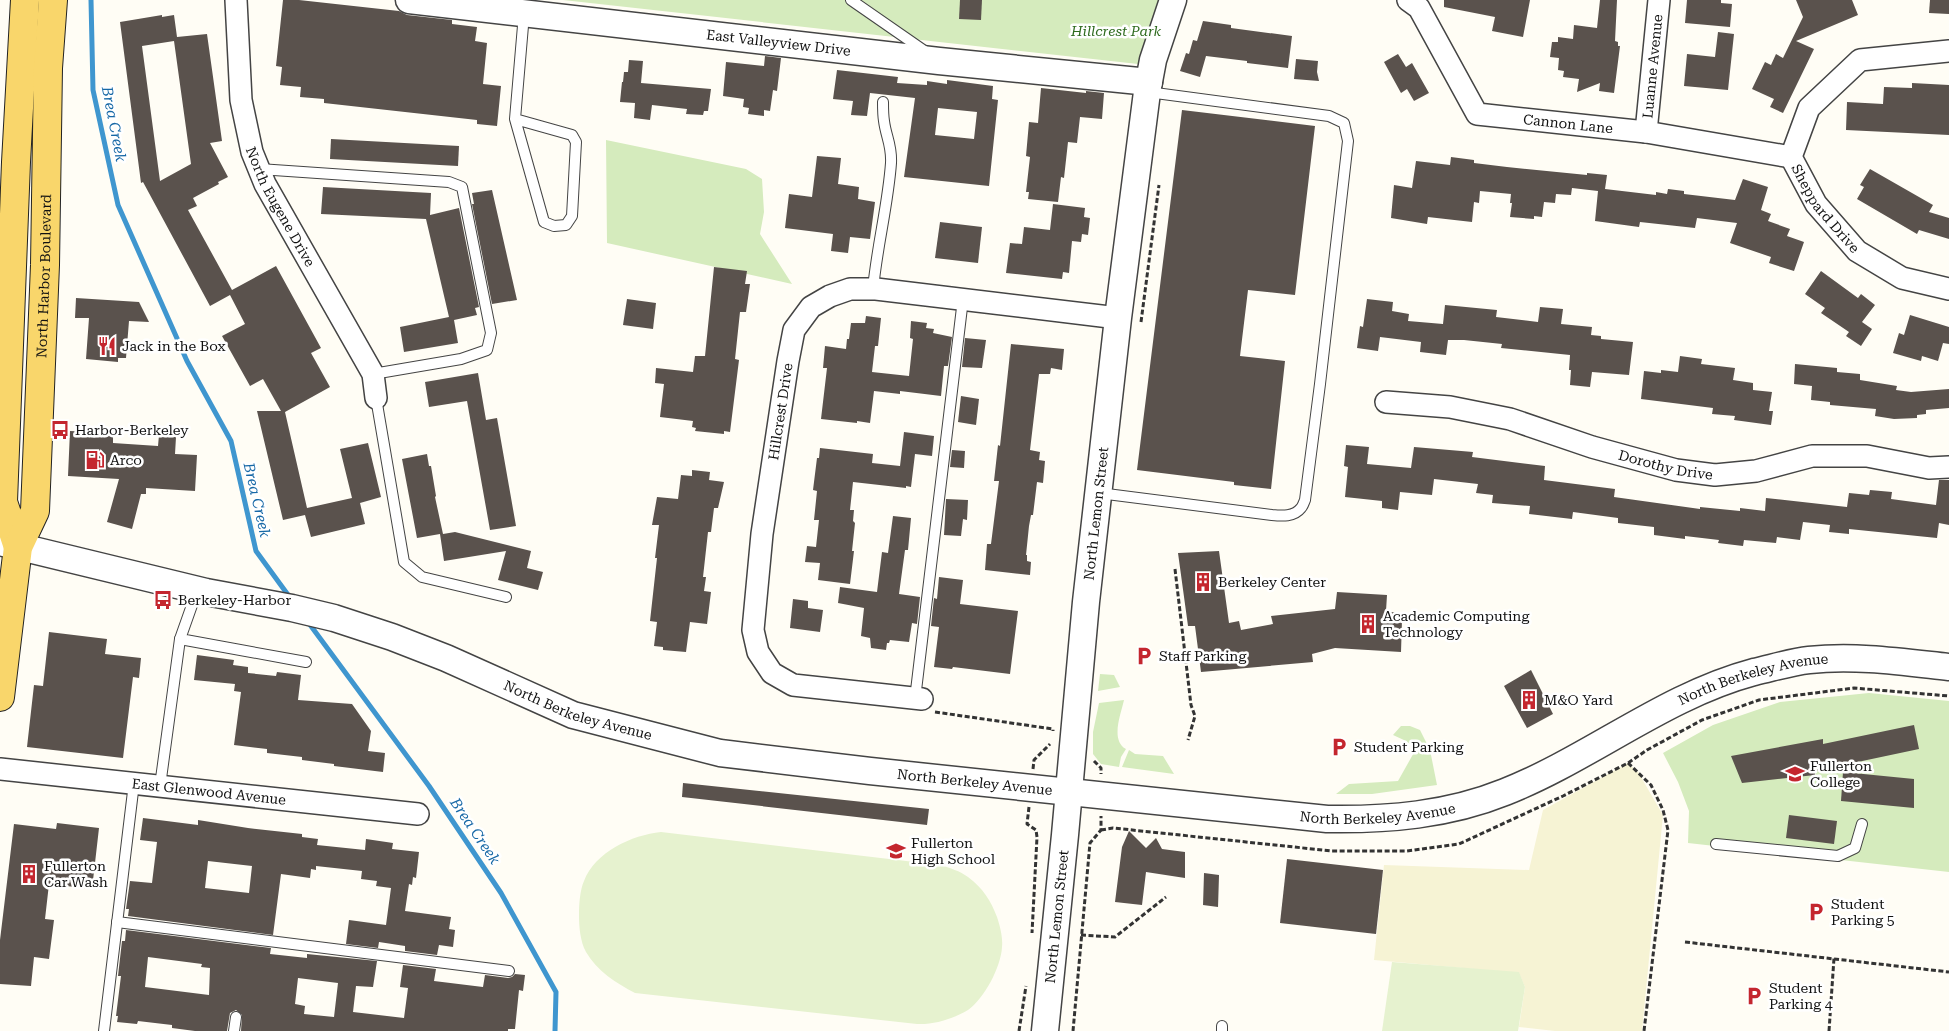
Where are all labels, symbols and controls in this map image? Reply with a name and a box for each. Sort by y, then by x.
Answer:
street label: Luanne Avenue [1639,13,1666,119]
park label: Hillcrest Park [1070,23,1161,39]
street label: East Valleyview Drive [706,26,852,59]
water label: Brea Creek [98,84,130,164]
street label: Cannon Lane [1522,111,1614,136]
street label: North Eugene Drive [243,144,318,270]
street label: Sheppard Drive [1788,161,1863,256]
street label: North Harbor Boulevard [33,194,54,358]
restaurant icon: Jack in the Box [96,335,118,357]
place label: Jack in the Box [122,338,226,354]
street label: Hillcrest Drive [765,362,796,461]
bus stop icon: Harbor-Berkeley [49,419,71,441]
place label: Harbor-Berkeley [75,422,189,438]
street label: North Lemon Street [1081,446,1111,581]
street label: Dorothy Drive [1617,447,1714,483]
fuel station icon: Arco [84,449,106,471]
place label: Arco [110,452,142,468]
water label: Brea Creek [239,460,275,540]
building icon: Berkeley Center [1192,571,1214,593]
place label: Berkeley Center [1218,574,1326,590]
bus stop icon: Berkeley-Harbor [152,589,174,611]
place label: Berkeley-Harbor [178,592,291,608]
place label: Academic Computing Technology [1383,608,1529,640]
building icon: Academic Computing Technology [1357,613,1379,635]
parking icon: Staff Parking [1133,645,1155,667]
place label: Staff Parking [1159,648,1246,664]
street label: North Berkeley Avenue [1675,651,1829,708]
street label: North Berkeley Avenue [501,677,654,743]
building icon: M&O Yard [1518,689,1540,711]
place label: M&O Yard [1544,692,1613,708]
parking icon: Student Parking [1328,736,1350,758]
place label: Student Parking [1354,739,1463,755]
place label: Fullerton College [1810,758,1872,790]
school or university icon: Fullerton College [1784,763,1806,785]
street label: North Berkeley Avenue [896,766,1054,798]
street label: East Glenwood Avenue [131,775,287,808]
water label: Brea Creek [446,794,504,868]
street label: North Berkeley Avenue [1299,800,1457,827]
place label: Fullerton High School [911,835,996,867]
school or university icon: Fullerton High School [885,840,907,862]
street label: North Lemon Street [1042,849,1071,984]
place label: Fullerton Car Wash [44,858,108,890]
building icon: Fullerton Car Wash [18,863,40,885]
place label: Student Parking 5 [1831,896,1895,928]
parking icon: Student Parking 5 [1805,901,1827,923]
place label: Student Parking 4 [1769,980,1833,1012]
parking icon: Student Parking 4 [1743,985,1765,1007]

